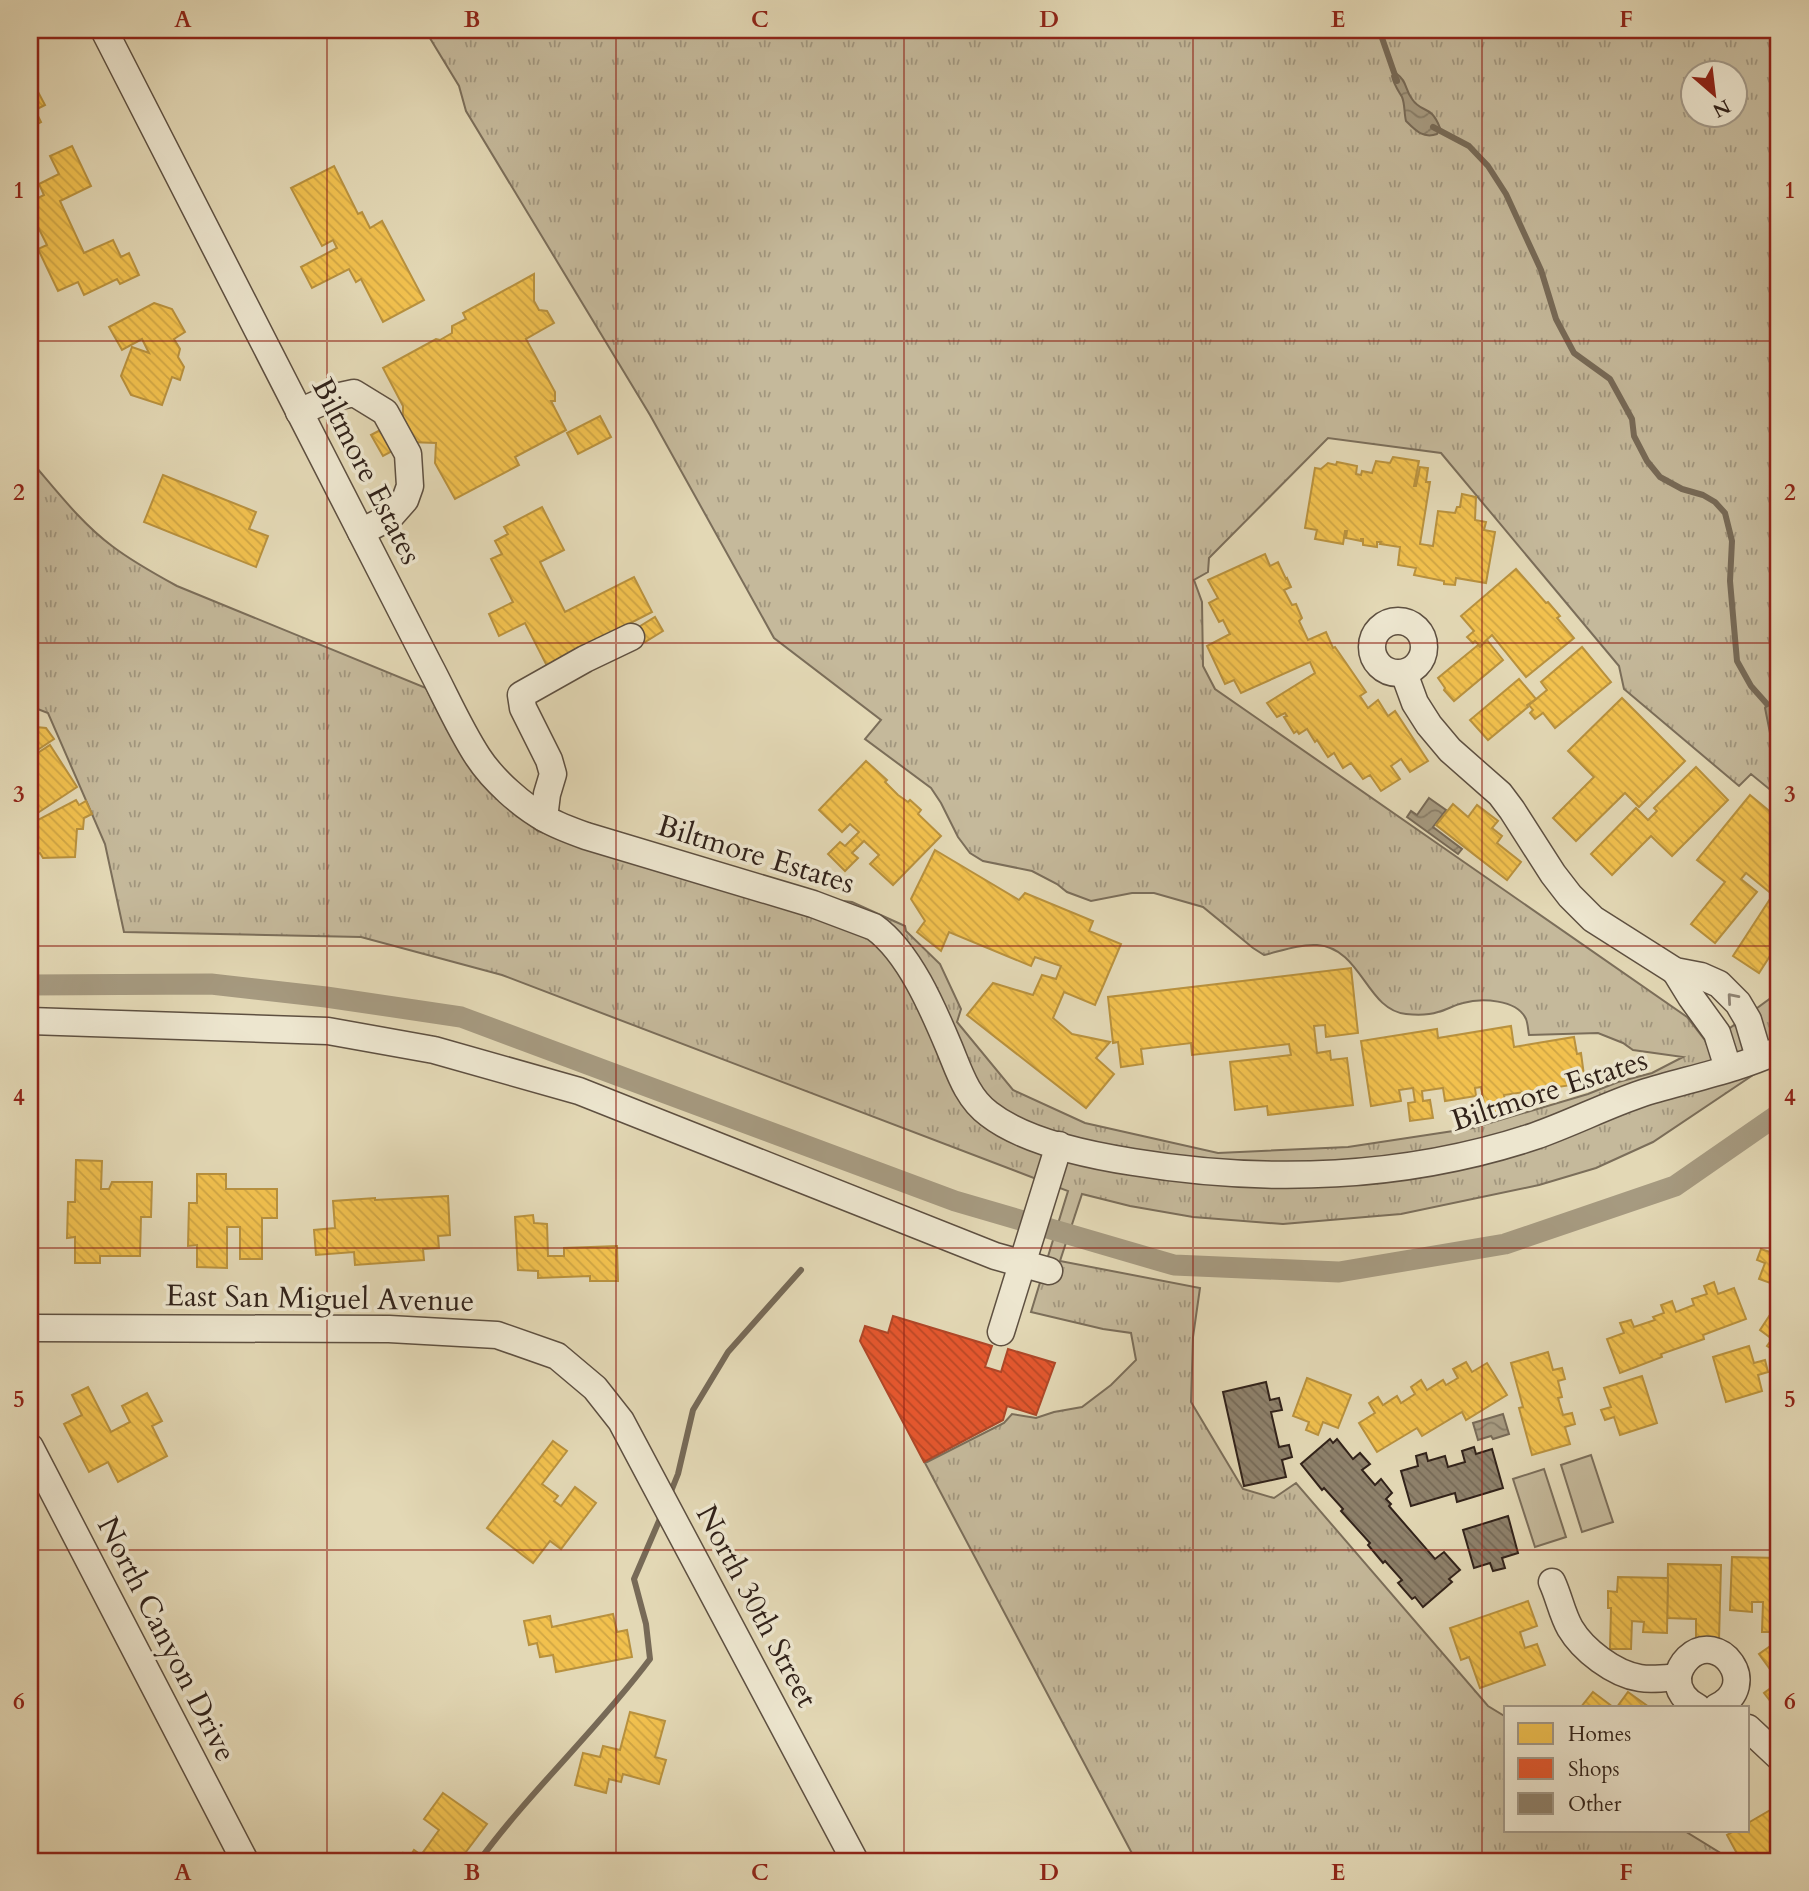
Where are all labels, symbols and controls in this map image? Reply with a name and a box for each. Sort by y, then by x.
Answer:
text: A [174,4,192,35]
text: B [464,4,480,35]
text: C [751,4,769,35]
text: D [1039,4,1059,35]
text: E [1331,4,1345,35]
text: F [1619,4,1633,35]
north arrow [1680,60,1750,130]
text: N [1708,93,1735,124]
text: 1 [13,175,25,206]
text: 1 [1784,175,1796,206]
street label: Biltmore Estates [302,371,431,572]
text: 2 [13,477,25,508]
text: 2 [1784,477,1796,508]
text: 3 [13,779,25,810]
text: 3 [1784,779,1796,810]
street label: Biltmore Estates [652,805,860,904]
one-way arrow [1728,994,1740,1007]
street label: Biltmore Estates [1446,1039,1653,1142]
text: 4 [13,1082,25,1113]
text: 4 [1784,1082,1796,1113]
street label: East San Miguel Avenue [165,1275,475,1322]
text: 5 [13,1384,25,1415]
text: 5 [1784,1384,1796,1415]
street label: North 30th Street [686,1498,827,1715]
street label: North Canyon Drive [87,1510,246,1769]
text: 6 [13,1686,25,1717]
text: 6 [1784,1686,1796,1717]
legend [1504,1706,1750,1832]
text: Homes [1568,1720,1631,1749]
text: Shops [1568,1755,1620,1784]
text: Other [1568,1790,1622,1819]
text: A [174,1857,192,1888]
text: B [464,1857,480,1888]
text: C [751,1857,769,1888]
text: D [1039,1857,1059,1888]
text: E [1331,1857,1345,1888]
text: F [1619,1857,1633,1888]

